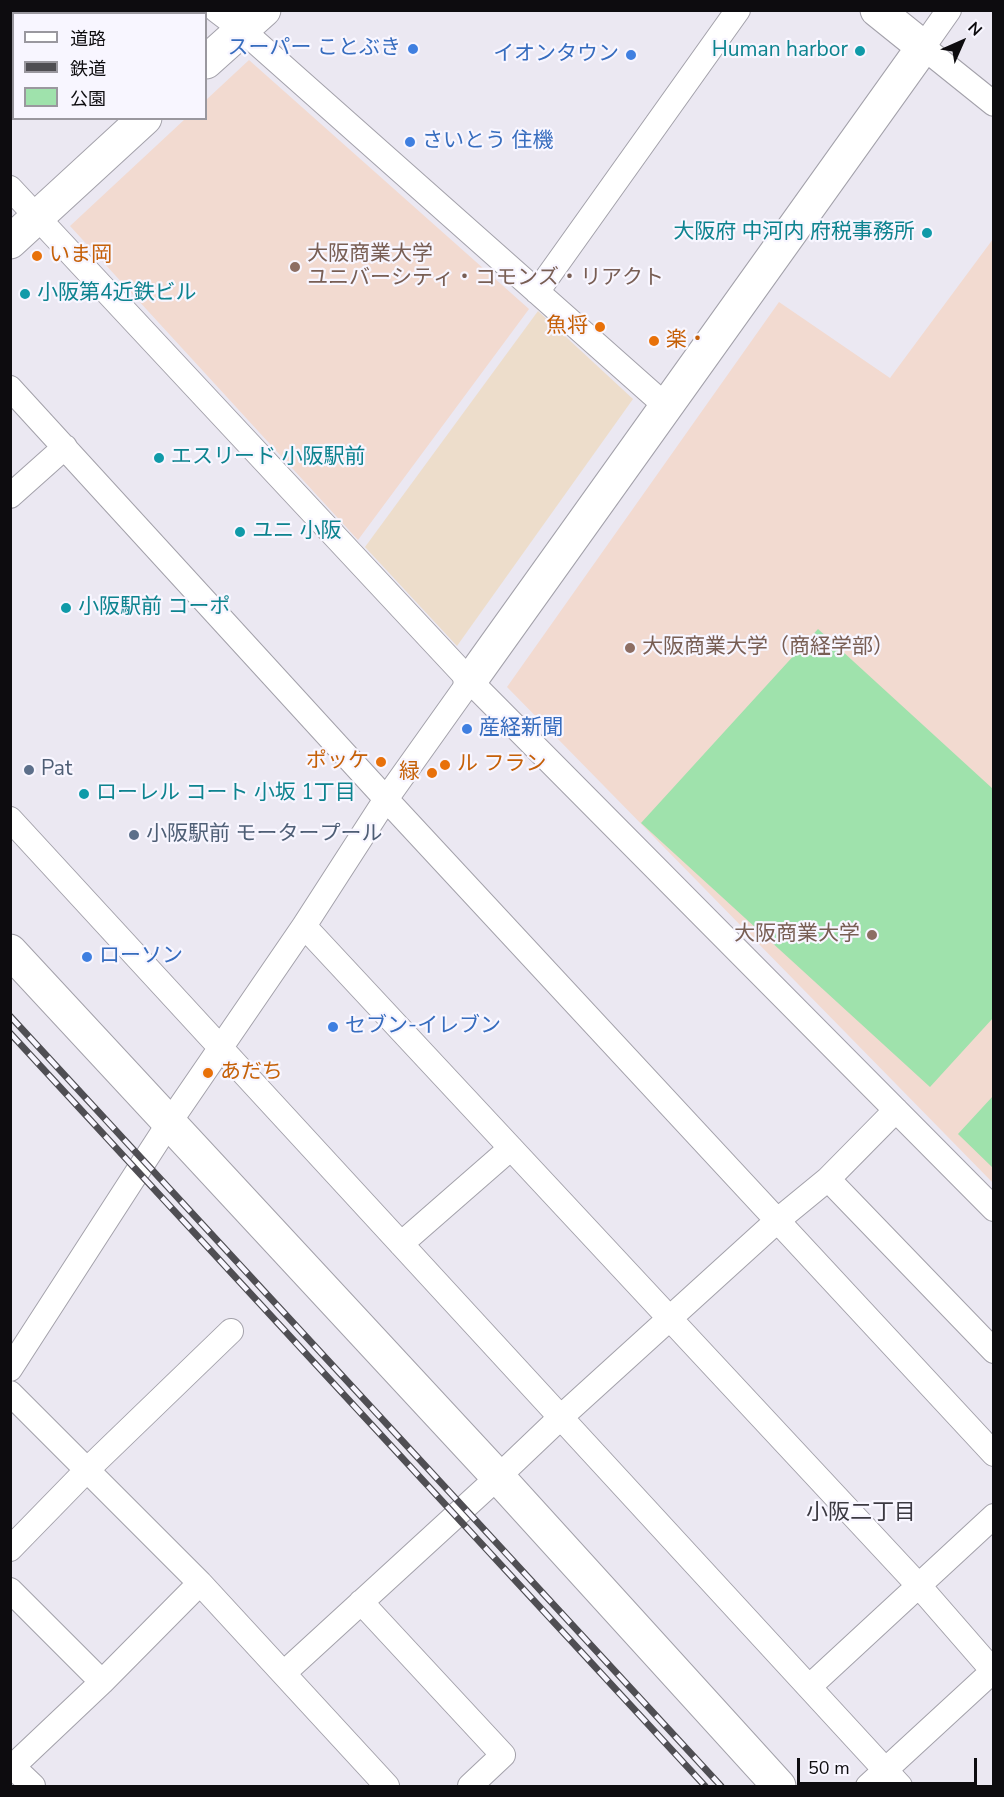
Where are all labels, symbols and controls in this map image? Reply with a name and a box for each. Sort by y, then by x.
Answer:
legend [12,12,207,120]
north arrow [932,12,992,72]
text: N [963,17,987,41]
text: 道路 [70,27,106,51]
place label: スーパー ことぶき [228,36,401,62]
place label: Human harbor [712,38,848,64]
marker: スーパー ことぶき [406,42,420,56]
place label: イオンタウン [493,42,619,68]
marker: Human harbor [853,44,867,58]
marker: イオンタウン [624,48,638,62]
text: 鉄道 [70,57,106,81]
text: 公園 [70,87,106,111]
place label: さいとう 住機 [422,129,553,155]
marker: さいとう 住機 [403,135,417,149]
place label: 大阪府 中河内 府税事務所 [673,220,915,246]
marker: 大阪府 中河内 府税事務所 [920,226,934,240]
place label: 大阪商業大学 ユニバーシティ・コモンズ・リアクト [307,242,664,292]
place label: いま岡 [49,243,112,269]
marker: いま岡 [30,249,44,263]
marker: 大阪商業大学 ユニバーシティ・コモンズ・リアクト [288,260,302,274]
place label: 小阪第4近鉄ビル [37,281,197,307]
marker: 小阪第4近鉄ビル [18,287,32,301]
place label: 魚将 [546,314,588,340]
marker: 魚将 [593,320,607,334]
place label: 楽・ [666,328,708,354]
marker: 楽・ [647,334,661,348]
place label: エスリード 小阪駅前 [171,445,365,471]
marker: エスリード 小阪駅前 [152,451,166,465]
place label: ユニ 小阪 [252,519,341,545]
marker: ユニ 小阪 [233,525,247,539]
place label: 小阪駅前 コーポ [78,595,230,621]
marker: 小阪駅前 コーポ [59,601,73,615]
place label: 大阪商業大学（商経学部） [642,635,894,661]
marker: 大阪商業大学（商経学部） [623,641,637,655]
place label: 産経新聞 [479,716,563,742]
marker: 産経新聞 [460,722,474,736]
place label: ポッケ [306,749,369,775]
place label: ル フラン [457,752,546,778]
marker: ポッケ [374,755,388,769]
place label: Pat [41,757,72,783]
marker: ル フラン [438,758,452,772]
place label: 緑 [399,760,420,786]
marker: Pat [22,763,36,777]
marker: 緑 [425,766,439,780]
place label: ローレル コート 小坂 1丁目 [96,781,356,807]
marker: ローレル コート 小坂 1丁目 [77,787,91,801]
place label: 小阪駅前 モータープール [146,822,382,848]
marker: 小阪駅前 モータープール [127,828,141,842]
place label: 大阪商業大学 [734,922,860,948]
marker: 大阪商業大学 [865,928,879,942]
place label: ローソン [99,944,183,970]
marker: ローソン [80,950,94,964]
place label: セブン-イレブン [345,1014,501,1040]
marker: セブン-イレブン [326,1020,340,1034]
place label: あだち [220,1060,283,1086]
marker: あだち [201,1066,215,1080]
district label: 小阪二丁目 [806,1501,916,1527]
scale bar [800,1746,980,1784]
text: 50 m [808,1756,850,1780]

